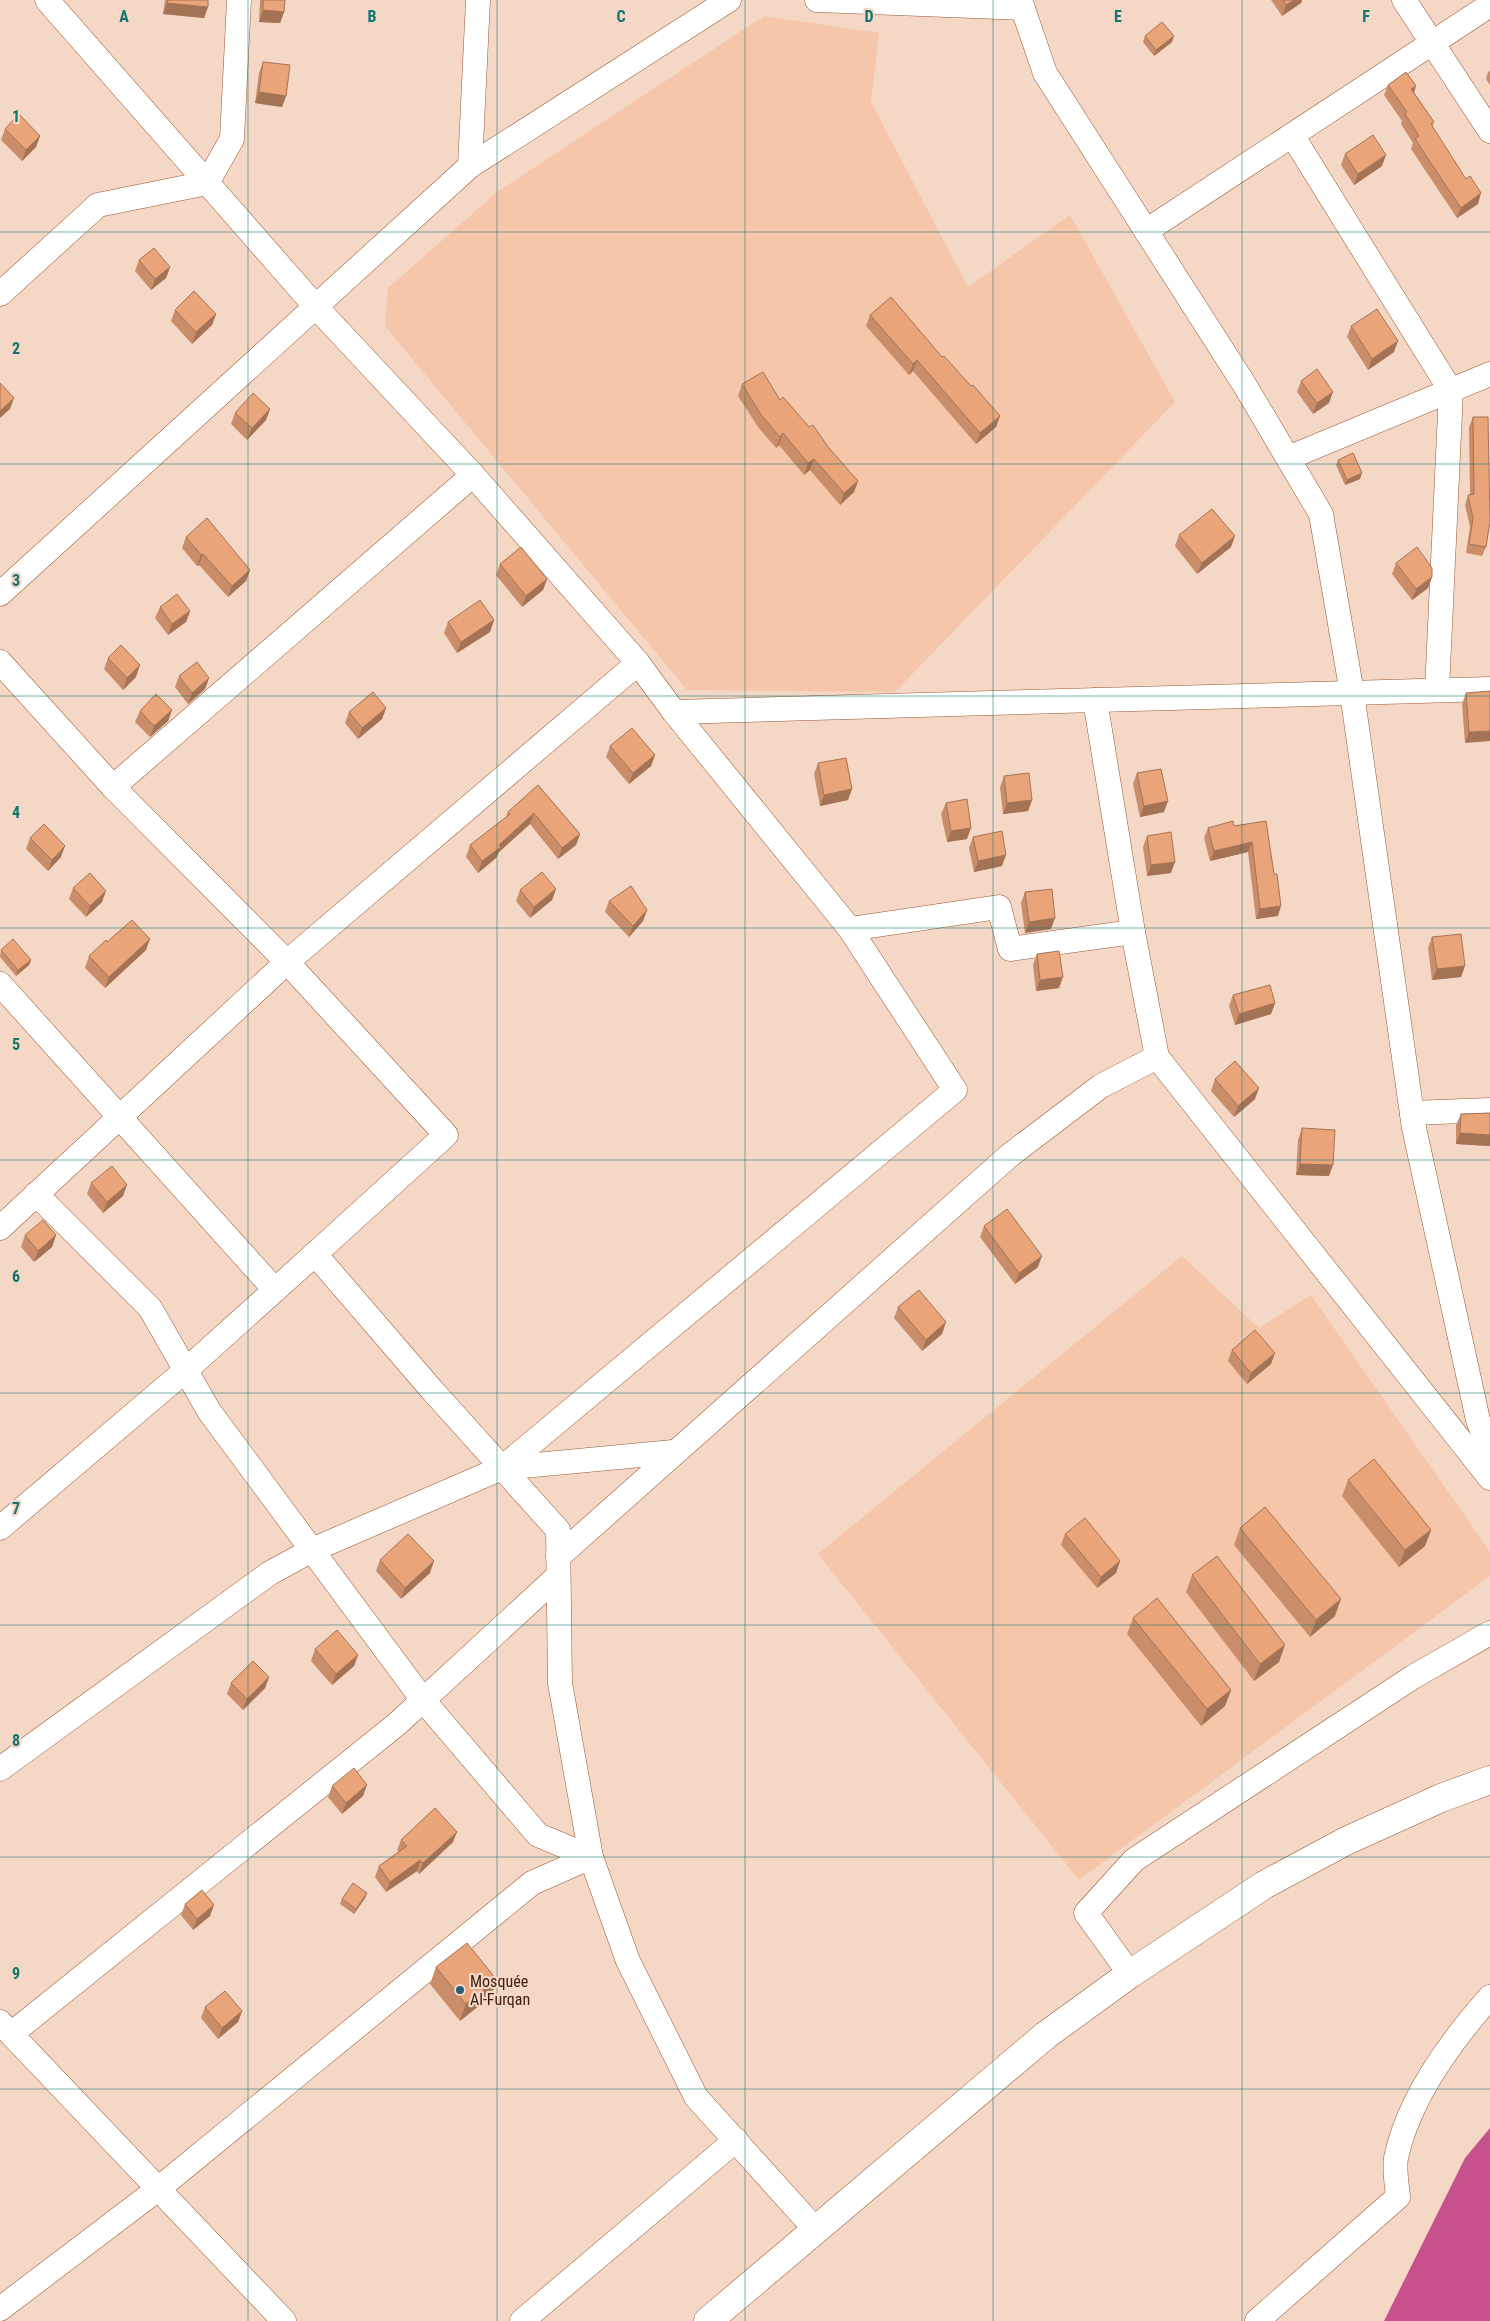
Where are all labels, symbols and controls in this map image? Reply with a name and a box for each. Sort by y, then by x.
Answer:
text: A [119,7,129,26]
text: B [368,7,377,26]
text: C [616,7,626,26]
text: D [864,7,874,26]
text: E [1114,7,1122,26]
text: F [1362,7,1370,26]
text: 1 [12,107,20,126]
text: 2 [12,339,20,358]
text: 3 [12,571,20,590]
text: 4 [12,803,20,822]
text: 5 [12,1035,20,1054]
text: 6 [12,1267,20,1286]
text: 7 [12,1499,20,1518]
text: 8 [12,1731,20,1750]
text: 9 [12,1964,20,1983]
place label: Mosquée Al-Furqan [470,1972,530,2009]
marker: Mosquée Al-Furqan [454,1984,466,1996]

